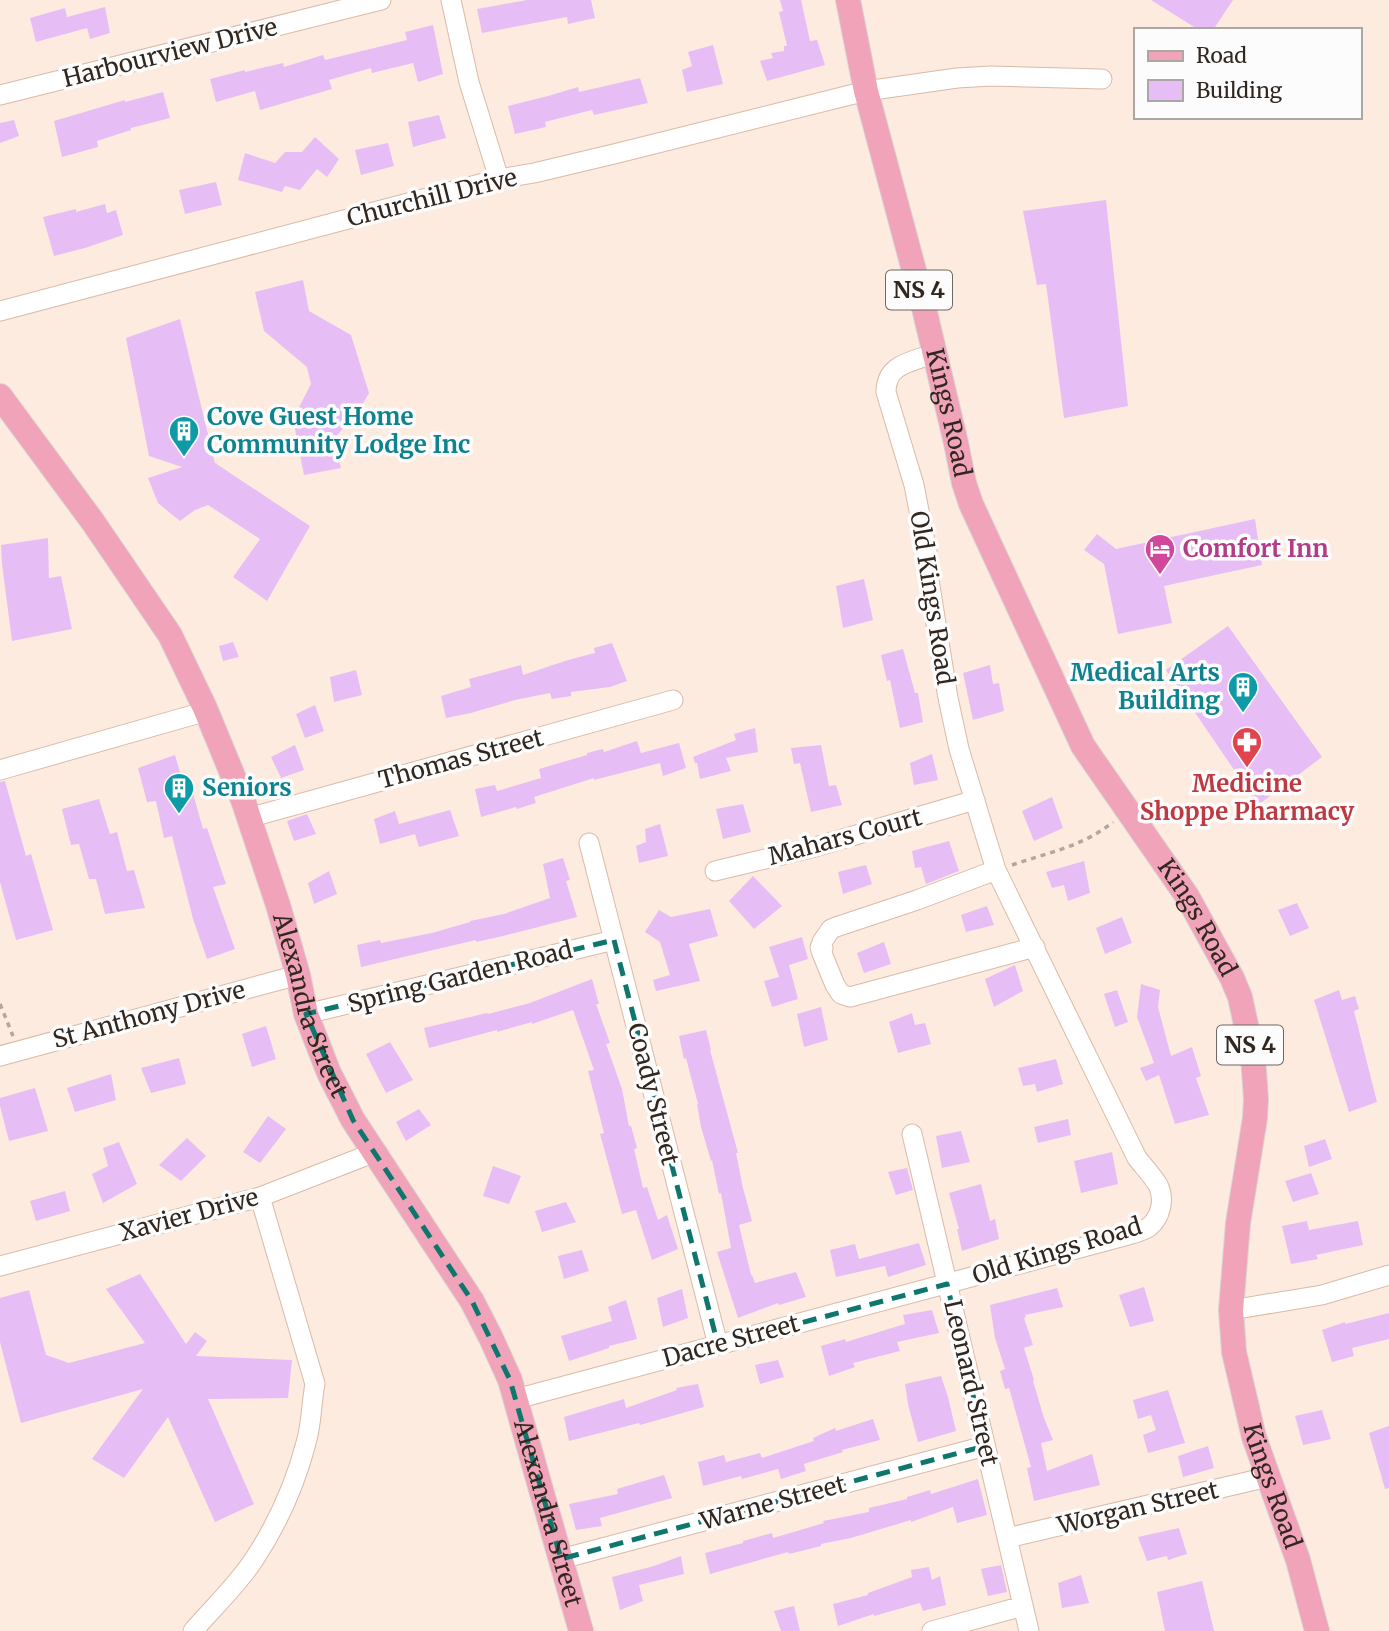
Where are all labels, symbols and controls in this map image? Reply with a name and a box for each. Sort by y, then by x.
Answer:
street label: Harbourview Drive [59,11,280,94]
legend [1134,28,1361,119]
text: Road [1196,42,1247,69]
text: Building [1196,77,1283,104]
street label: Churchill Drive [344,161,520,234]
road number: NS 4 [886,270,952,310]
street label: Kings Road [919,345,978,480]
place label: Cove Guest Home Community Lodge Inc [207,401,470,460]
building icon: Cove Guest Home Community Lodge Inc [167,414,201,458]
street label: Old Kings Road [903,509,962,687]
hotel icon: Comfort Inn [1143,532,1177,576]
place label: Comfort Inn [1183,533,1329,564]
place label: Medical Arts Building [1070,657,1220,716]
building icon: Medical Arts Building [1226,670,1260,714]
street label: Thomas Street [375,721,547,795]
pharmacy icon: Medicine Shoppe Pharmacy [1230,725,1264,769]
place label: Medicine Shoppe Pharmacy [1140,768,1355,827]
building icon: Seniors [162,771,196,815]
place label: Seniors [202,772,292,803]
street label: Mahars Court [765,801,926,872]
street label: Kings Road [1151,853,1244,981]
street label: Alexandra Street [266,908,355,1103]
street label: Spring Garden Road [344,934,575,1019]
street label: St Anthony Drive [49,974,248,1055]
street label: Coady Street [621,1020,686,1169]
road number: NS 4 [1217,1026,1283,1064]
street label: Xavier Drive [116,1181,262,1248]
street label: Old Kings Road [968,1210,1145,1291]
street label: Leonard Street [937,1297,1006,1470]
street label: Dacre Street [659,1307,803,1374]
street label: Alexandra Street [507,1415,589,1611]
street label: Kings Road [1236,1420,1309,1553]
street label: Warne Street [696,1468,850,1537]
street label: Worgan Street [1053,1474,1222,1541]

